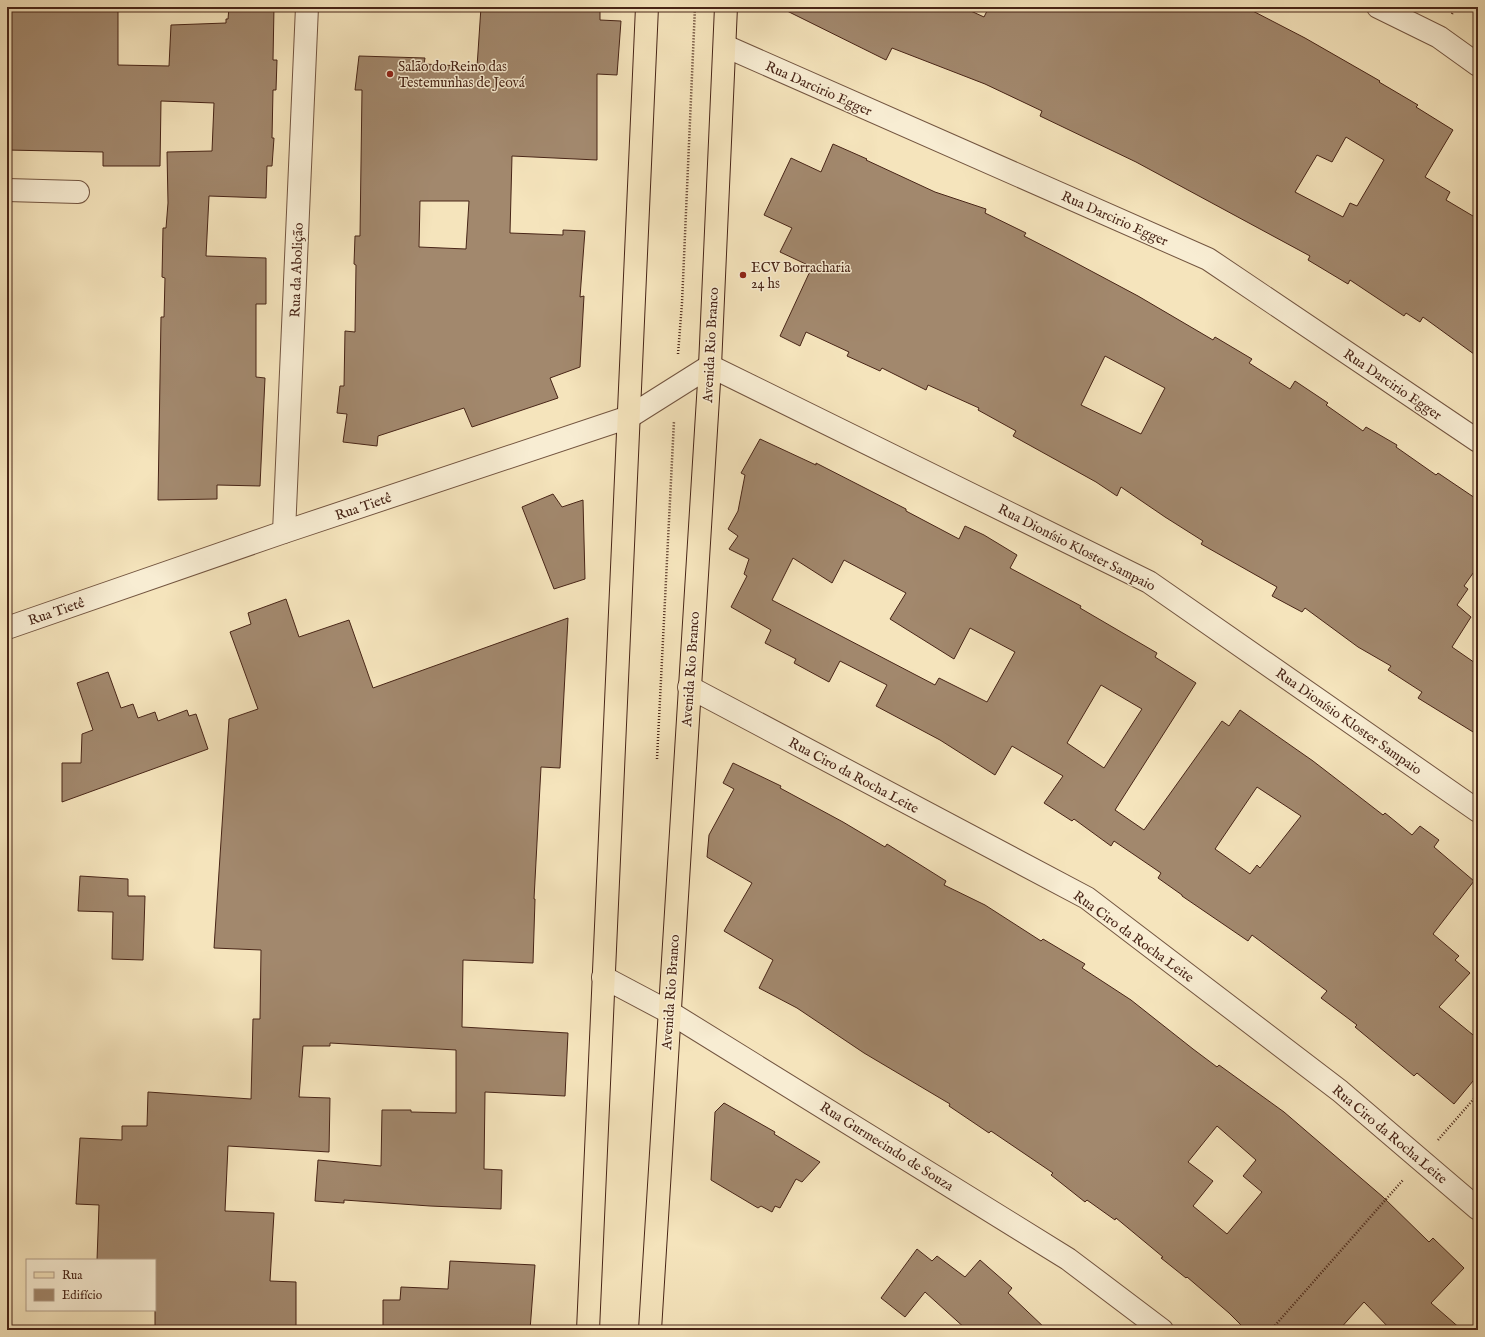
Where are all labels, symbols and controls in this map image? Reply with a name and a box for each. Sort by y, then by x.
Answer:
street label: Rua Darcirio Egger [762,57,875,121]
place label: Salão do Reino das Testemunhas de Jeová [398,58,526,92]
marker: Salão do Reino das Testemunhas de Jeová [385,69,395,79]
street label: Rua Darcirio Egger [1058,187,1171,251]
street label: Rua da Abolição [286,222,308,318]
place label: ECV Borracharia 24 hs [751,259,851,293]
marker: ECV Borracharia 24 hs [738,270,748,280]
street label: Avenida Rio Branco [699,286,723,404]
street label: Rua Darcirio Egger [1340,345,1445,424]
street label: Rua Tietê [333,489,394,525]
street label: Rua Dionísio Kloster Sampaio [995,500,1159,596]
street label: Rua Tietê [26,594,87,630]
street label: Avenida Rio Branco [678,610,704,728]
street label: Rua Dionísio Kloster Sampaio [1272,664,1425,779]
street label: Rua Ciro da Rocha Leite [785,734,922,818]
street label: Rua Ciro da Rocha Leite [1069,887,1198,987]
street label: Avenida Rio Branco [658,933,684,1051]
street label: Rua Ciro da Rocha Leite [1328,1081,1451,1189]
street label: Rua Gurmecindo de Souza [816,1098,957,1196]
legend [26,1259,156,1311]
text: Rua [62,1268,83,1283]
text: Edifício [62,1288,103,1303]

